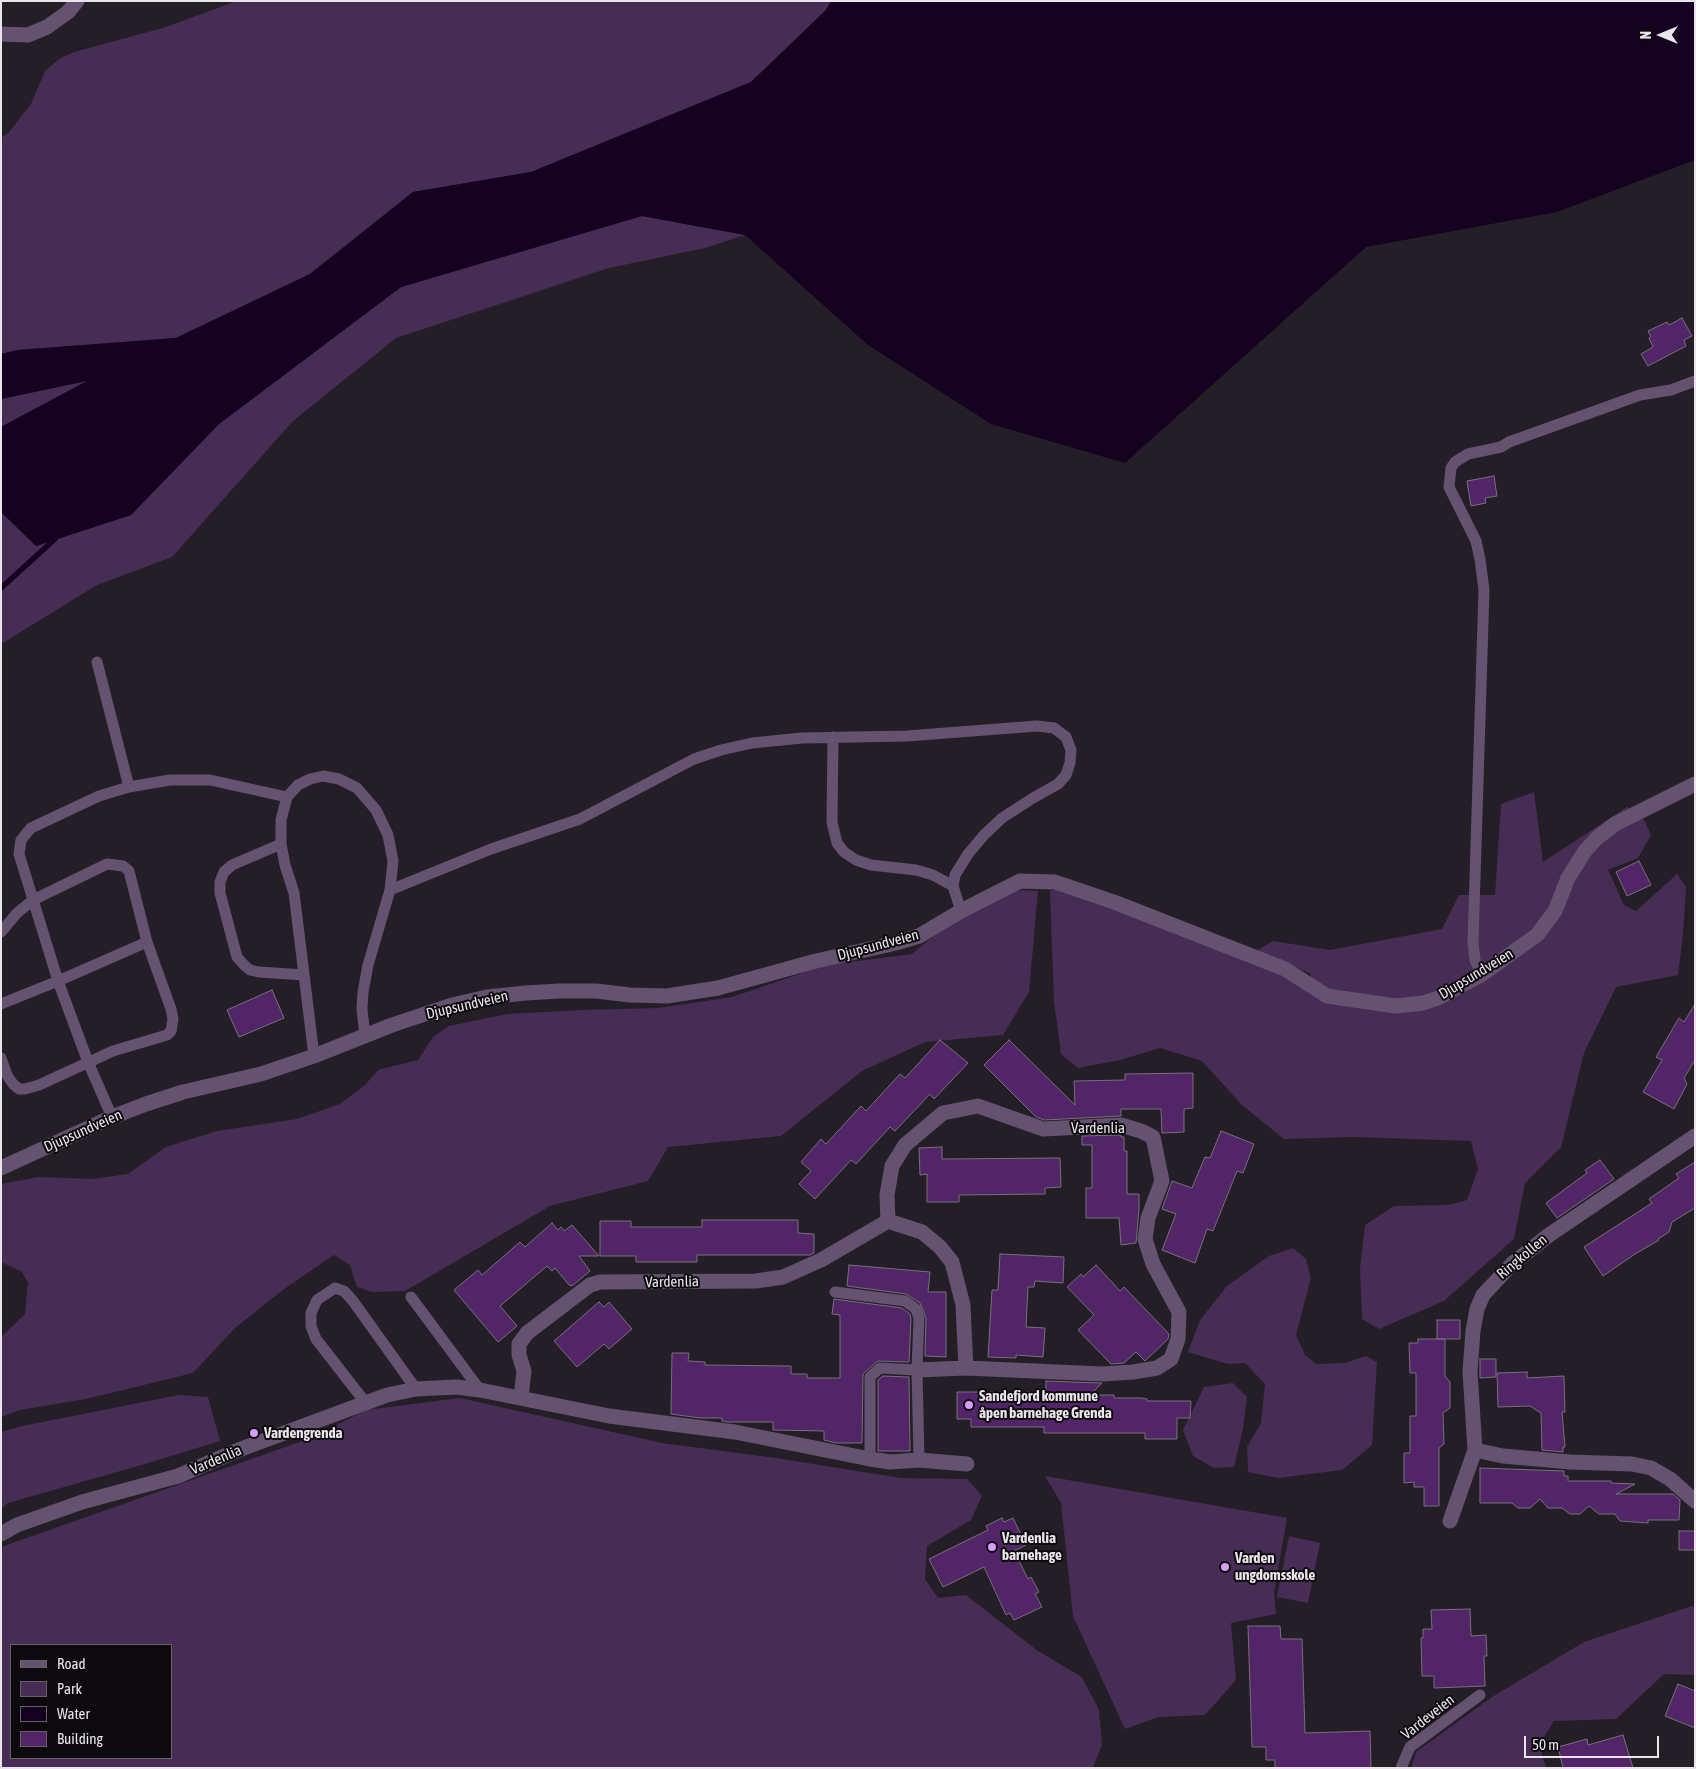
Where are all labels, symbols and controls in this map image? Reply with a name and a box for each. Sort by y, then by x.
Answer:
north arrow [1636,10,1686,60]
text: N [1638,31,1654,39]
street label: Djupsundveien [835,926,921,964]
street label: Djupsundveien [1436,945,1516,1003]
street label: Djupsundveien [424,987,510,1023]
street label: Djupsundveien [41,1106,125,1156]
street label: Vardenlia [1071,1119,1125,1137]
street label: Ringkollen [1493,1231,1551,1283]
street label: Vardenlia [645,1273,699,1291]
place label: Sandefjord kommune åpen barnehage Grenda [979,1387,1112,1422]
marker: Sandefjord kommune åpen barnehage Grenda [963,1399,975,1411]
place label: Vardengrenda [264,1424,343,1442]
marker: Vardengrenda [248,1427,260,1439]
street label: Vardenlia [188,1441,244,1479]
place label: Vardenlia barnehage [1002,1529,1062,1564]
marker: Vardenlia barnehage [986,1541,998,1553]
place label: Varden ungdomsskole [1235,1549,1315,1584]
marker: Varden ungdomsskole [1219,1561,1231,1573]
legend [10,1644,172,1759]
text: Road [57,1655,86,1672]
text: Park [57,1680,82,1697]
street label: Vardeveien [1398,1691,1458,1743]
text: Water [57,1705,90,1722]
scale bar [1526,1726,1661,1758]
text: Building [57,1730,103,1747]
text: 50 m [1532,1736,1559,1753]

